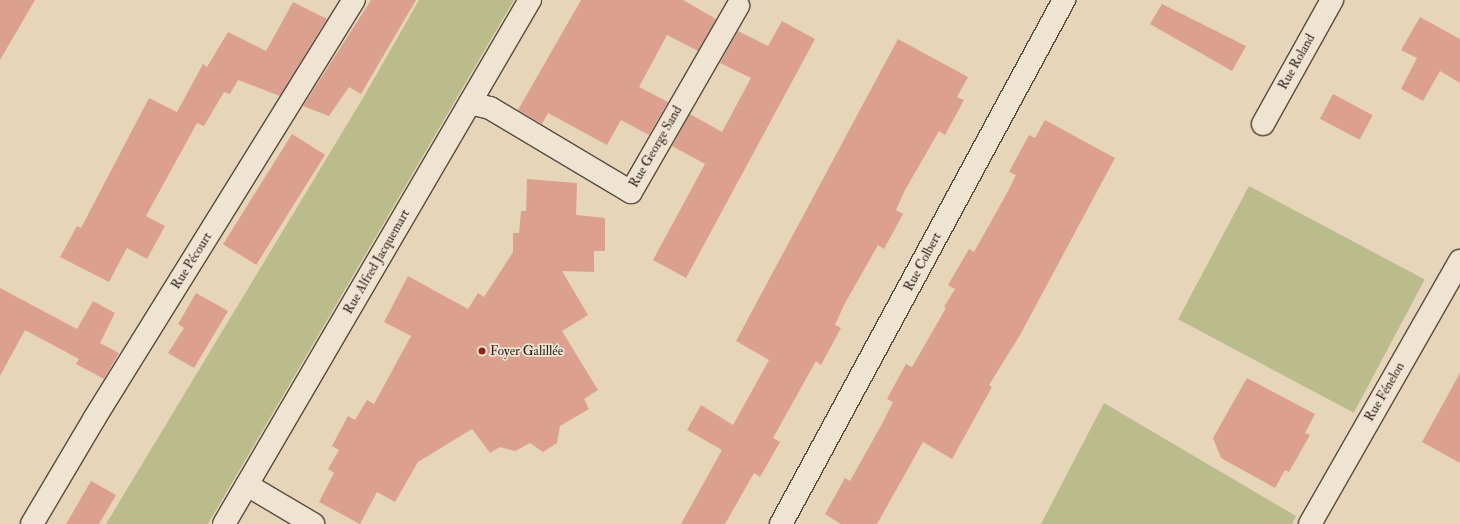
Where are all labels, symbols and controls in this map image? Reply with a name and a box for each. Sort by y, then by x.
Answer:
street label: Rue Roland [1275,31,1319,93]
street label: Rue George Sand [626,103,686,191]
street label: Rue Alfred Jacquemart [341,207,413,317]
street label: Rue Pécourt [168,230,216,292]
street label: Rue Colbert [901,230,945,294]
place label: Foyer Galillée [490,343,563,359]
marker: Foyer Galillée [477,346,487,356]
street label: Rue Fénelon [1362,360,1408,424]

